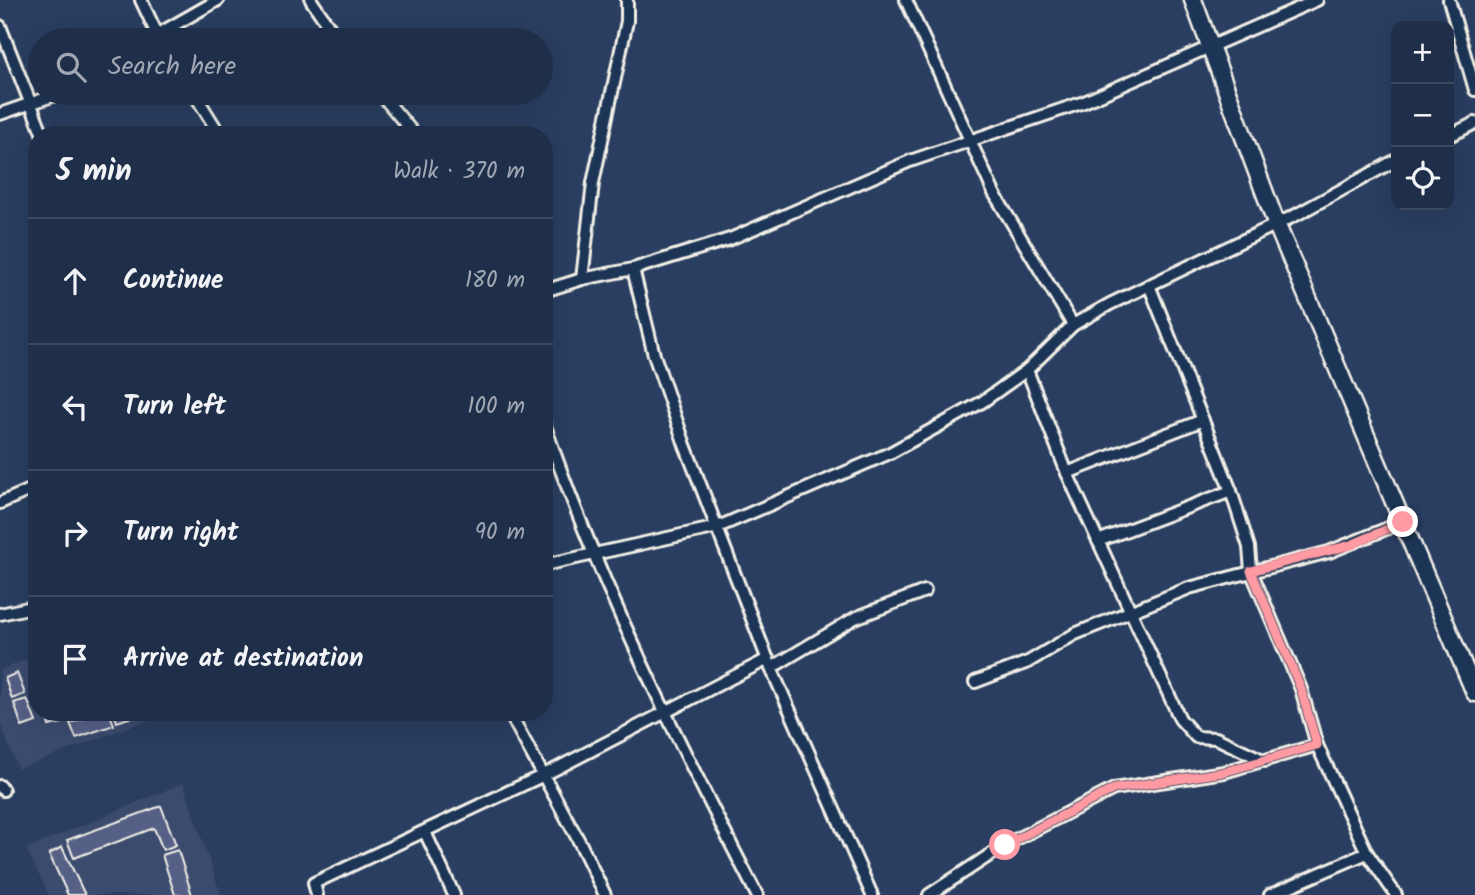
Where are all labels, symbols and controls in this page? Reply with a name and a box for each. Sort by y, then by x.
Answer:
map controls [1391,21,1454,210]
button: + [1391,21,1454,84]
search box [28,28,553,105]
text: Search here [108,46,236,88]
icon: search [52,48,90,86]
button: − [1391,84,1454,147]
button: locate [1391,147,1454,210]
text: 5 min [56,148,132,196]
text: Walk · 370 m [393,154,525,190]
text: Continue [123,260,224,302]
icon: ahead [56,262,94,300]
text: 180 m [465,263,525,299]
text: Turn left [123,386,226,428]
icon: left [56,388,94,426]
text: 100 m [467,389,525,425]
route end [1387,506,1418,537]
text: Turn right [123,512,239,554]
icon: right [56,514,94,552]
text: 90 m [475,515,525,551]
text: Arrive at destination [123,638,363,680]
icon: arrive [56,640,94,678]
route start [989,829,1020,860]

